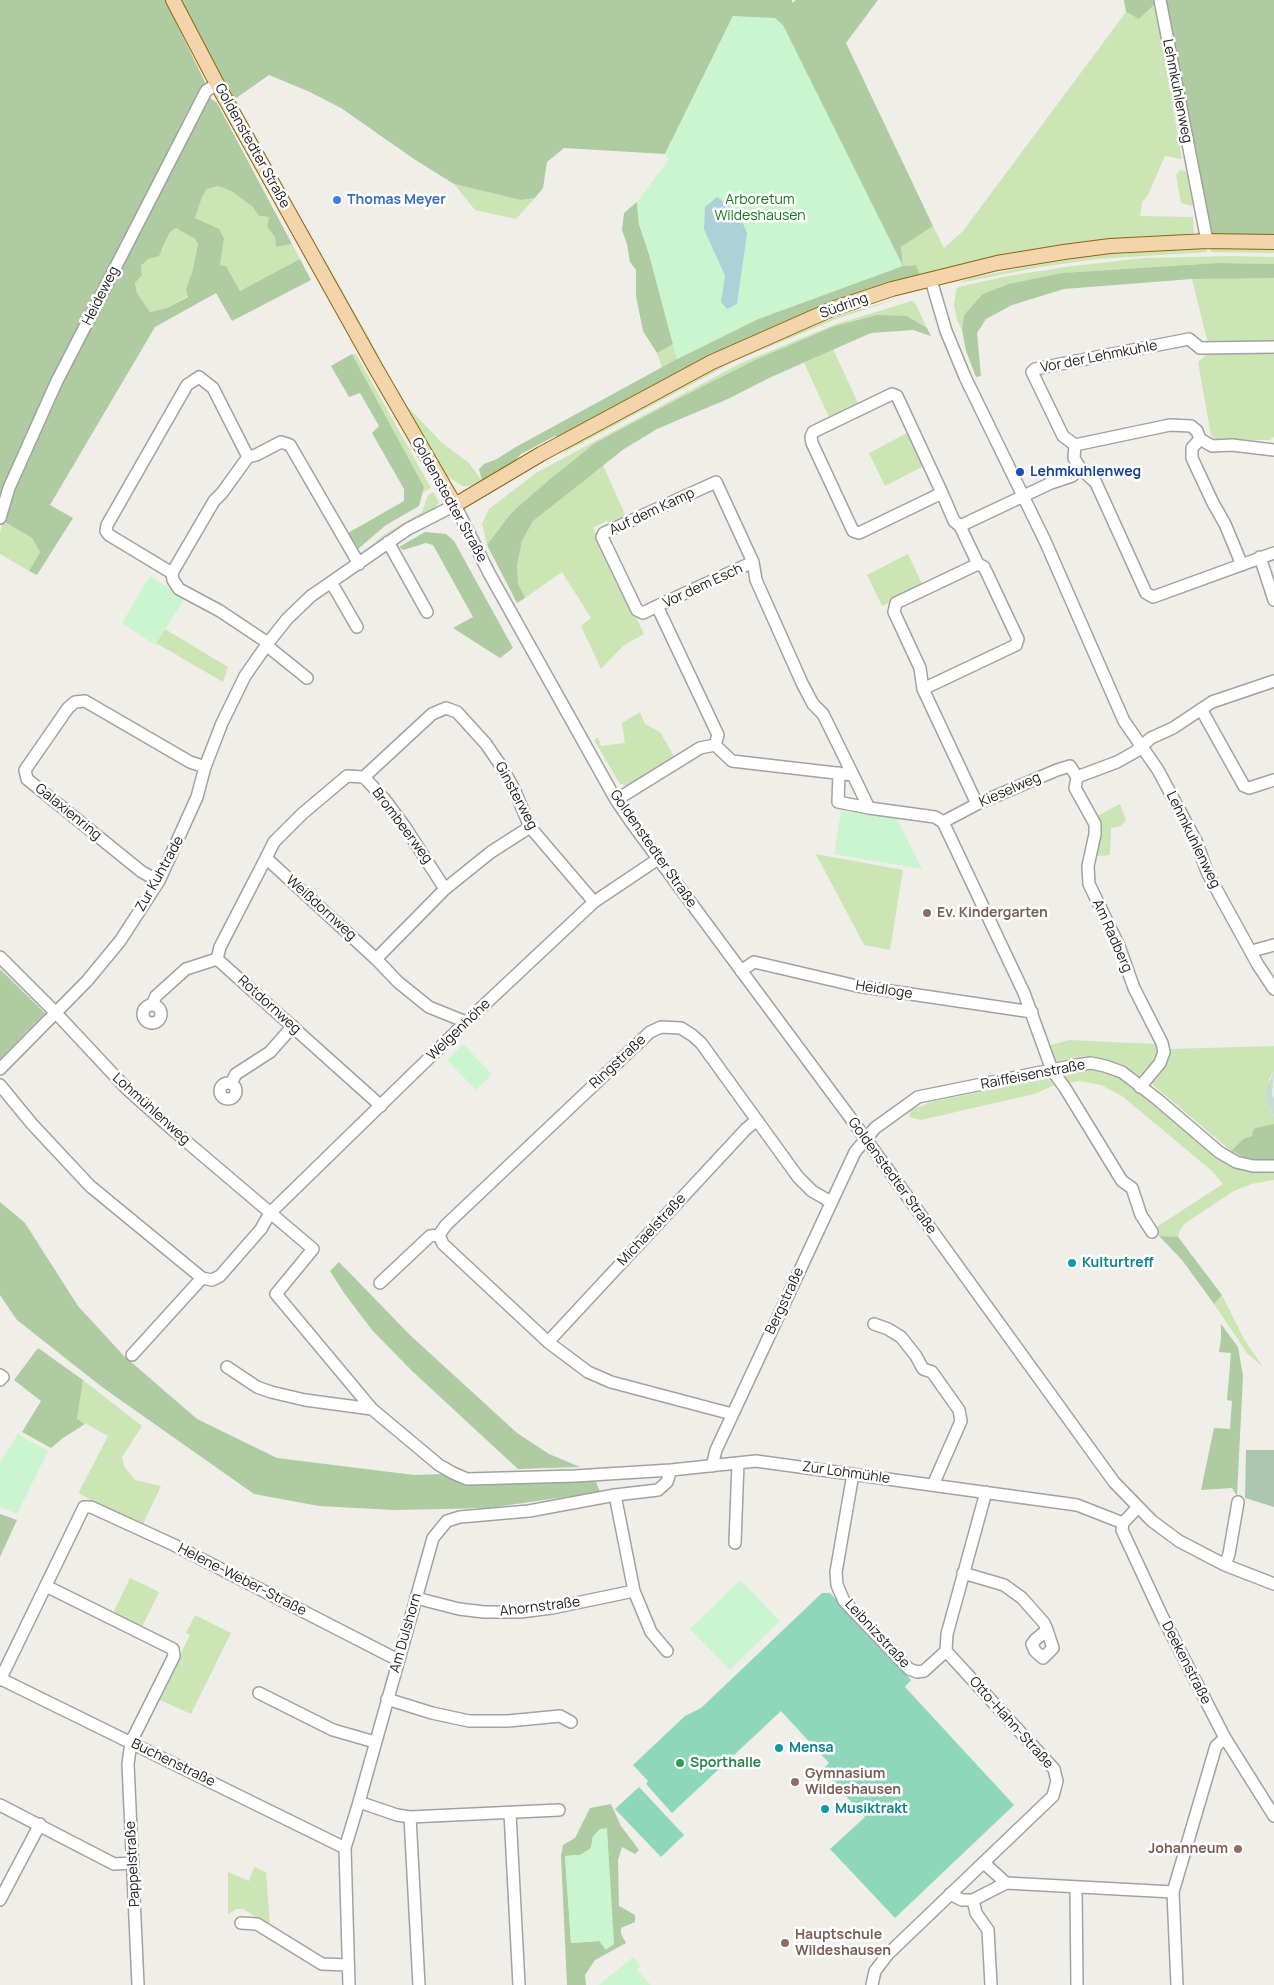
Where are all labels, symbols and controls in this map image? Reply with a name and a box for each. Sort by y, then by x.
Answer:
street label: Lehmkuhlenweg [1159,38,1195,144]
street label: Goldenstedter Straße [211,81,293,211]
place label: Thomas Meyer [347,192,446,208]
park label: Arboretum Wildeshausen [714,192,806,224]
marker: Thomas Meyer [331,194,343,206]
street label: Heideweg [79,264,123,328]
street label: Südring [818,290,870,322]
street label: Vor der Lehmkuhle [1039,337,1159,377]
street label: Goldenstedter Straße [408,435,490,565]
place label: Lehmkuhlenweg [1030,464,1141,480]
marker: Lehmkuhlenweg [1014,466,1026,478]
street label: Auf dem Kamp [607,485,697,539]
street label: Vor dem Esch [660,560,746,612]
street label: Ginsterweg [491,759,541,833]
street label: Kieselweg [977,769,1043,811]
street label: Galaxienring [31,780,105,844]
street label: Brombeerweg [368,785,436,867]
street label: Goldenstedter Straße [606,787,700,911]
street label: Lehmkuhlenweg [1162,789,1224,891]
street label: Zur Kuhtrade [132,833,188,915]
street label: Weißdornweg [282,872,360,944]
street label: Am Radberg [1088,897,1136,975]
place label: Ev. Kindergarten [937,905,1048,921]
marker: Ev. Kindergarten [921,907,933,919]
street label: Rotdornweg [234,972,304,1038]
street label: Heidloge [854,977,914,1003]
street label: Welgenhöhe [424,996,494,1064]
street label: Ringstraße [586,1032,650,1092]
street label: Raiffeisenstraße [979,1057,1087,1093]
street label: Lohmühlenweg [109,1070,193,1148]
street label: Goldenstedter Straße [844,1114,940,1238]
street label: Michaelstraße [614,1190,690,1270]
place label: Kulturtreff [1082,1255,1154,1271]
marker: Kulturtreff [1066,1257,1078,1269]
street label: Bergstraße [762,1265,808,1337]
street label: Zur Lohmühle [801,1459,891,1487]
street label: Helene-Weber-Straße [175,1540,309,1620]
street label: Am Dulshorn [387,1591,425,1675]
street label: Ahornstraße [499,1594,581,1620]
street label: Leibnizstraße [841,1596,913,1672]
street label: Deekenstraße [1158,1619,1214,1707]
street label: Otto-Hahn-Straße [965,1674,1057,1772]
street label: Buchenstraße [128,1735,218,1791]
place label: Mensa [789,1740,834,1756]
marker: Mensa [773,1742,785,1754]
place label: Sporthalle [690,1755,761,1771]
marker: Sporthalle [674,1757,686,1769]
place label: Gymnasium Wildeshausen [805,1766,901,1798]
marker: Gymnasium Wildeshausen [789,1776,801,1788]
place label: Musiktrakt [835,1801,908,1817]
marker: Musiktrakt [819,1803,831,1815]
street label: Pappelstraße [122,1821,144,1907]
place label: Johanneum [1148,1841,1228,1857]
marker: Johanneum [1232,1843,1244,1855]
place label: Hauptschule Wildeshausen [795,1927,891,1960]
marker: Hauptschule Wildeshausen [779,1937,791,1949]

